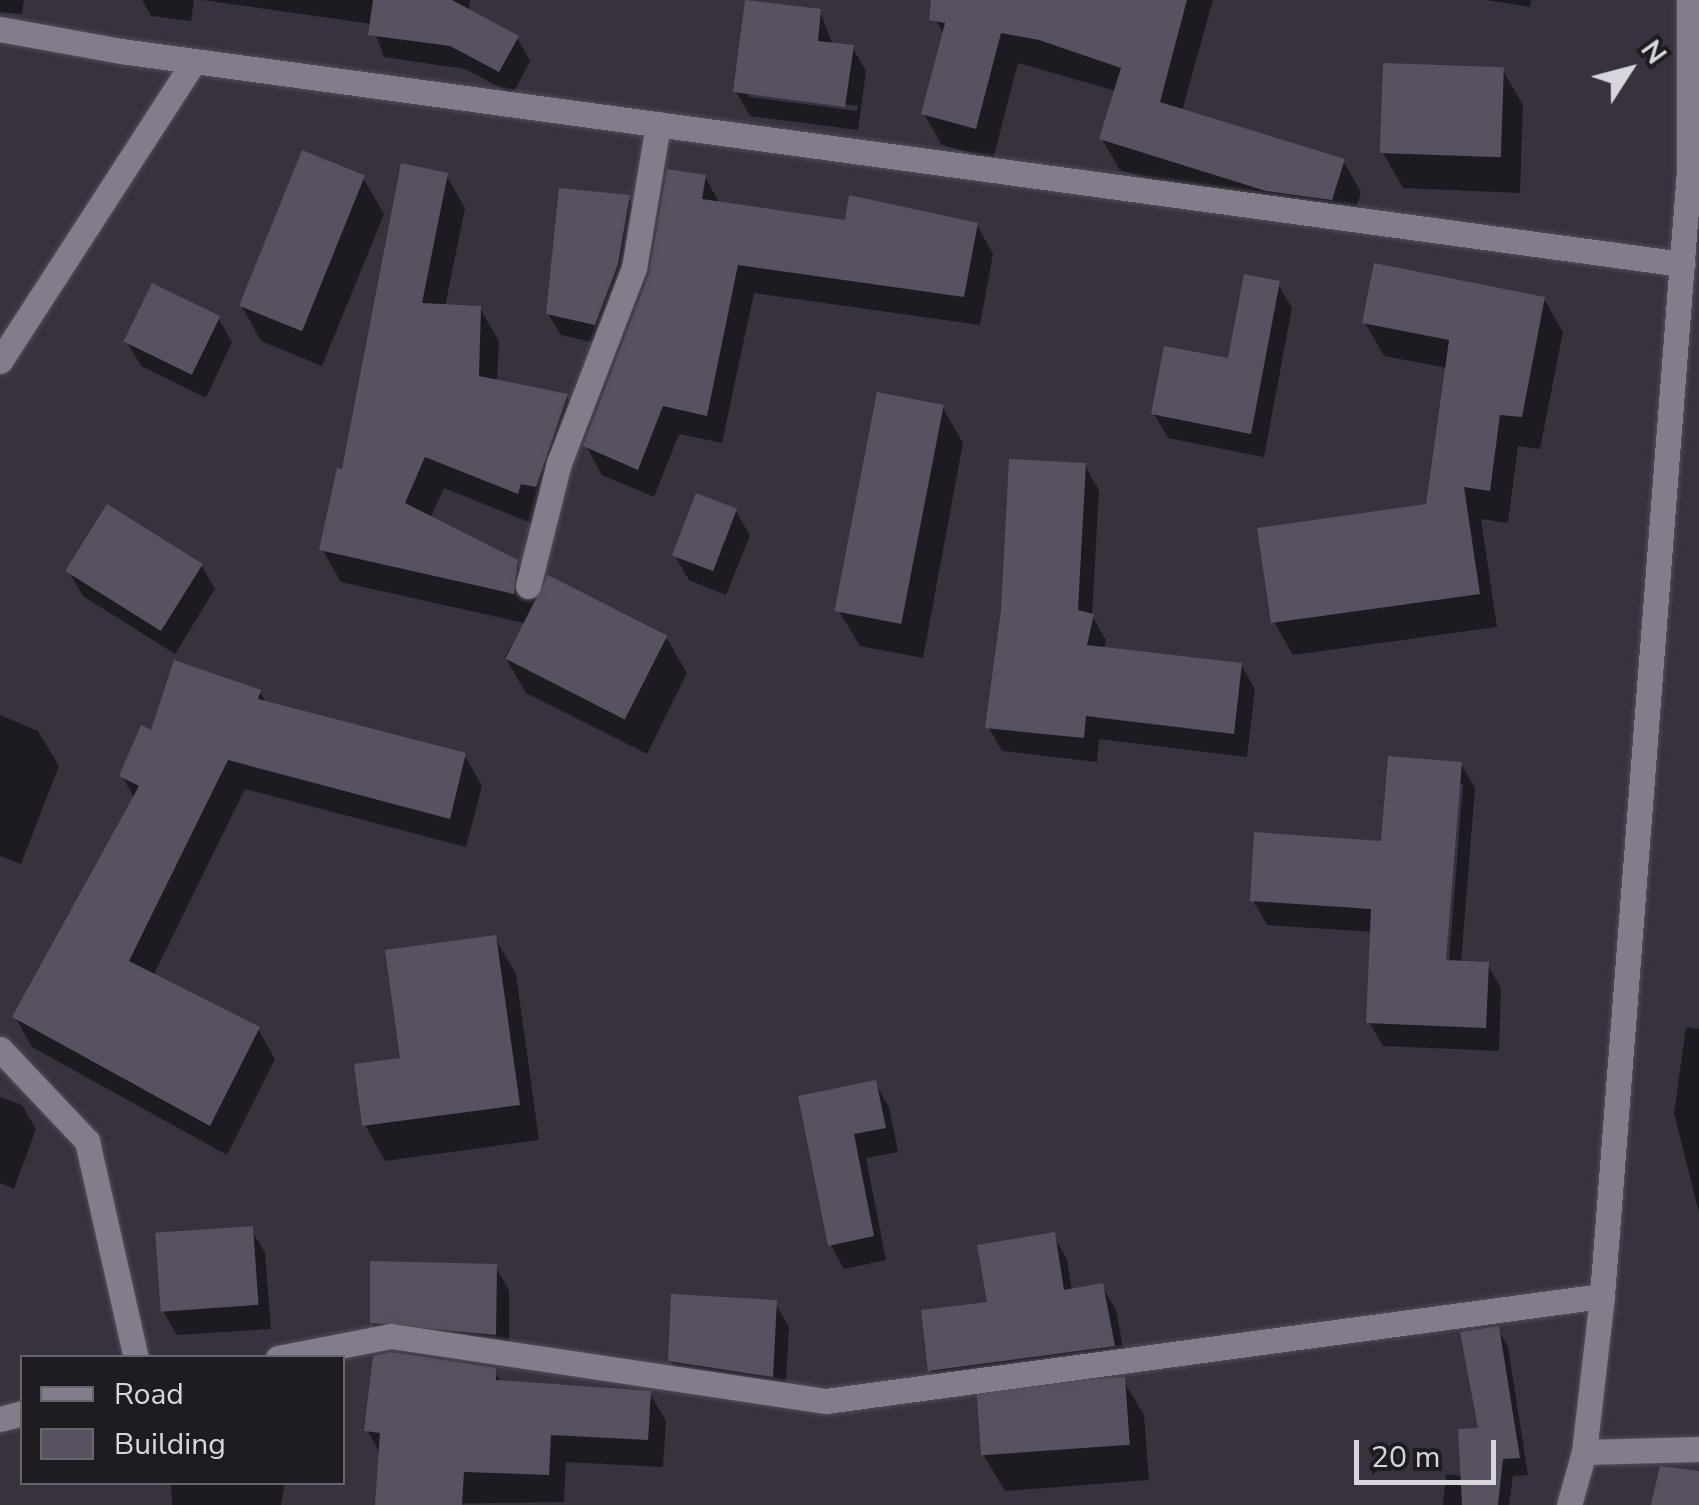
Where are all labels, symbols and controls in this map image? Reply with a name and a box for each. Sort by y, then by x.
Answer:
north arrow [1579,20,1679,120]
text: N [1632,33,1675,72]
legend [20,1355,345,1485]
text: Road [114,1374,184,1415]
scale bar [1359,1420,1502,1482]
text: Building [114,1424,226,1465]
text: 20 m [1371,1437,1440,1478]

